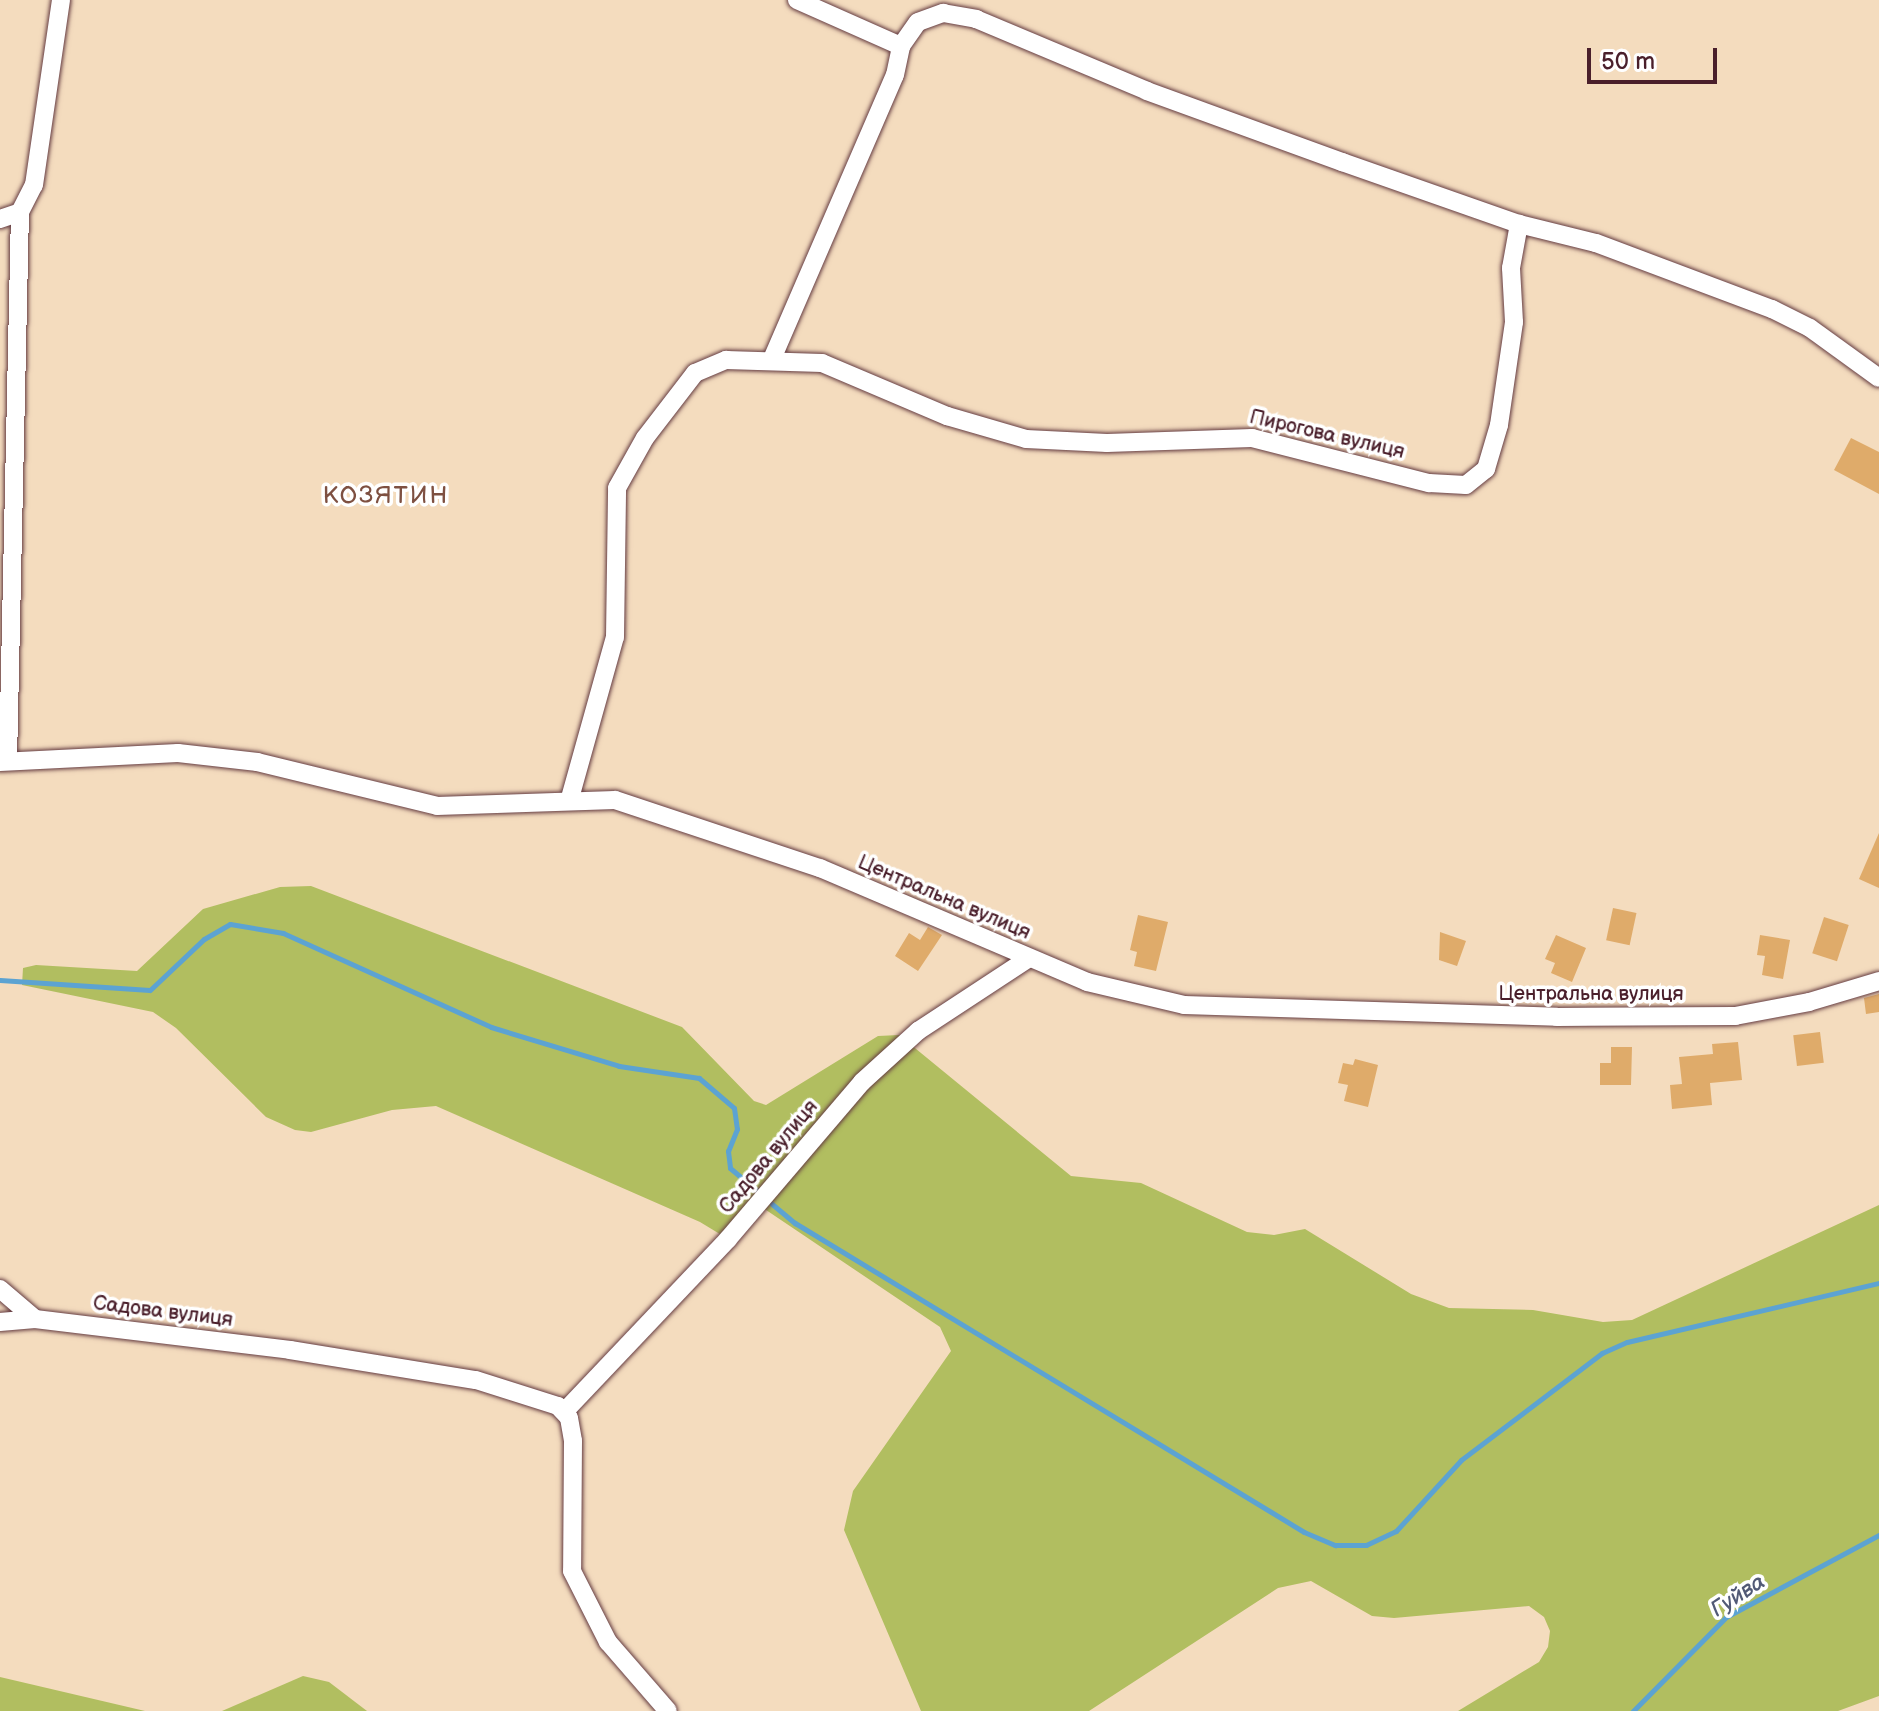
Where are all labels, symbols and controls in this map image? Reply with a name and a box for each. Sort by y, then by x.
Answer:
scale bar [1591,32,1721,82]
text: 50 m [1601,47,1655,76]
street label: Пирогова вулиця [1247,405,1407,465]
district label: КОЗЯТИН [323,482,449,510]
street label: Центральна вулиця [854,851,1034,945]
street label: Центральна вулиця [1498,982,1684,1006]
street label: Садова вулиця [715,1095,823,1219]
street label: Садова вулиця [92,1292,234,1332]
water label: Гуйва [1706,1569,1770,1623]

